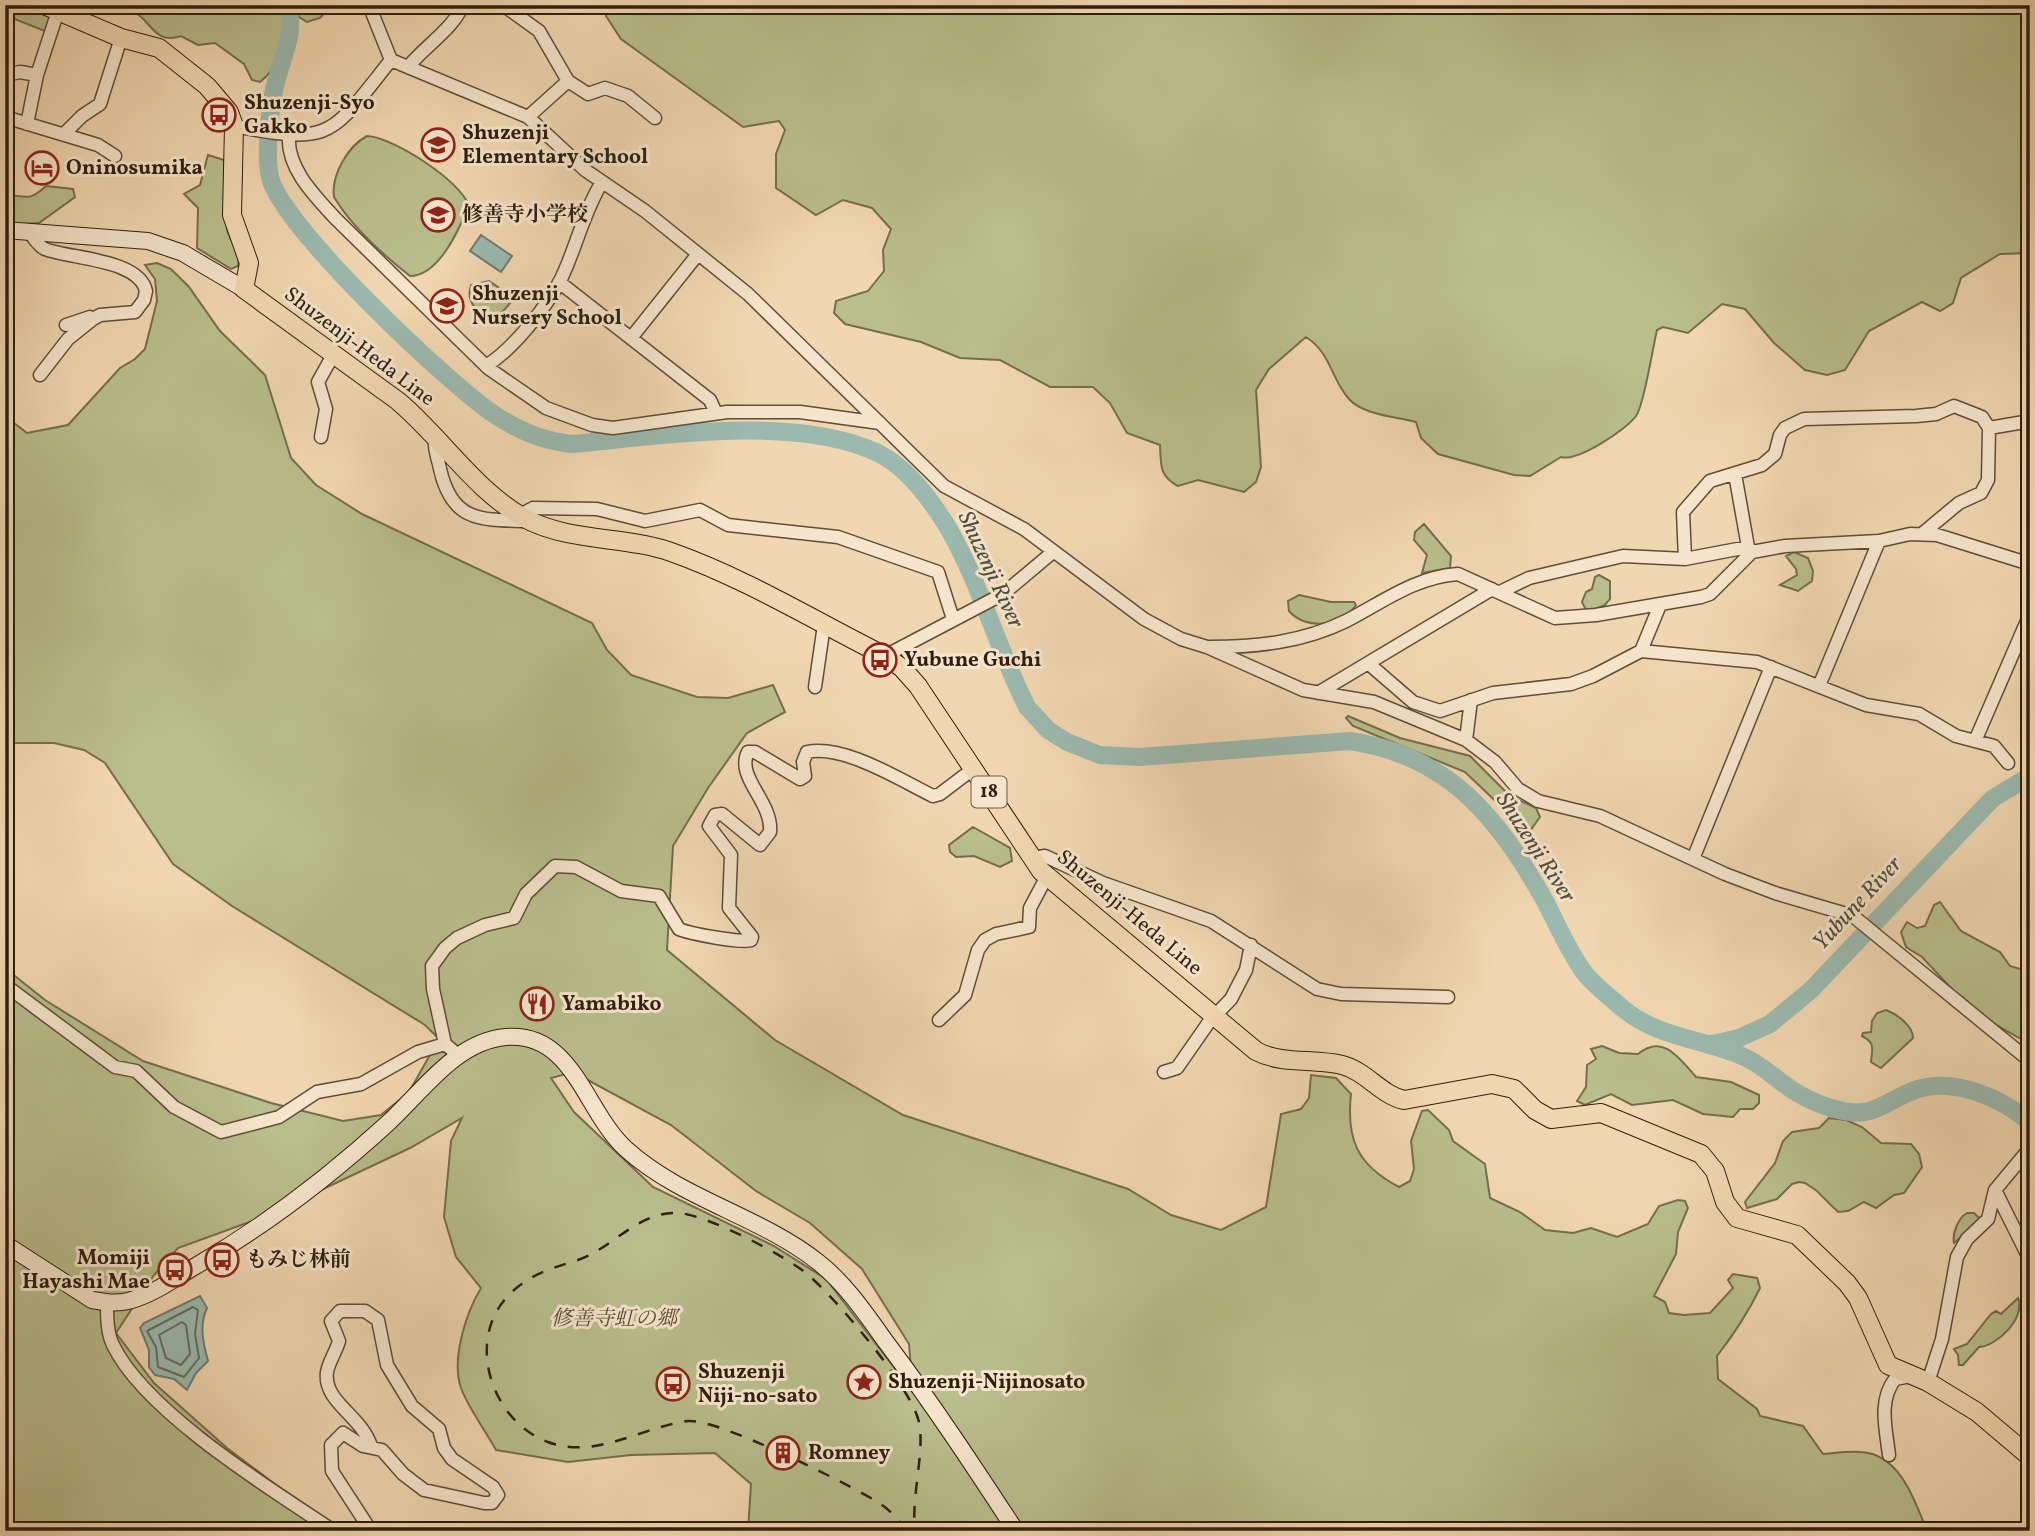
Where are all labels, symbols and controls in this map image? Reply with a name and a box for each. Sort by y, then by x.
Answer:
place label: Shuzenji-Syo Gakko [244,89,375,142]
bus stop icon: Shuzenji-Syo Gakko [200,96,238,134]
place label: Shuzenji Elementary School [462,119,648,172]
school or university icon: Shuzenji Elementary School [419,126,457,164]
hotel icon: Oninosumika [23,149,61,187]
place label: Oninosumika [66,154,203,183]
school or university icon: 修善寺小学校 [419,196,457,234]
place label: 修善寺小学校 [462,201,588,230]
place label: Shuzenji Nursery School [472,280,622,333]
street label: Shuzenji-Heda Line [277,281,441,413]
school or university icon: Shuzenji Nursery School [428,287,466,325]
water label: Shuzenji River [949,506,1031,634]
bus stop icon: Yubune Guchi [861,641,899,679]
place label: Yubune Guchi [904,646,1041,675]
road number: 18 [972,776,1006,807]
water label: Shuzenji River [1487,786,1583,910]
street label: Shuzenji-Heda Line [1050,843,1208,983]
water label: Yubune River [1806,850,1910,958]
restaurant icon: Yamabiko [518,985,556,1023]
place label: Yamabiko [562,990,661,1019]
bus stop icon: もみじ林前 [203,1241,241,1279]
place label: Momiji Hayashi Mae [22,1244,150,1297]
place label: もみじ林前 [246,1246,351,1275]
bus stop icon: Momiji Hayashi Mae [156,1251,194,1289]
park label: 修善寺虹の郷 [551,1305,681,1334]
place label: Shuzenji Niji-no-sato [698,1358,818,1411]
place icon: Shuzenji-Nijinosato [845,1363,883,1401]
bus stop icon: Shuzenji Niji-no-sato [654,1365,692,1403]
place label: Shuzenji-Nijinosato [888,1368,1085,1397]
building icon: Romney [764,1434,802,1472]
place label: Romney [808,1439,891,1468]

